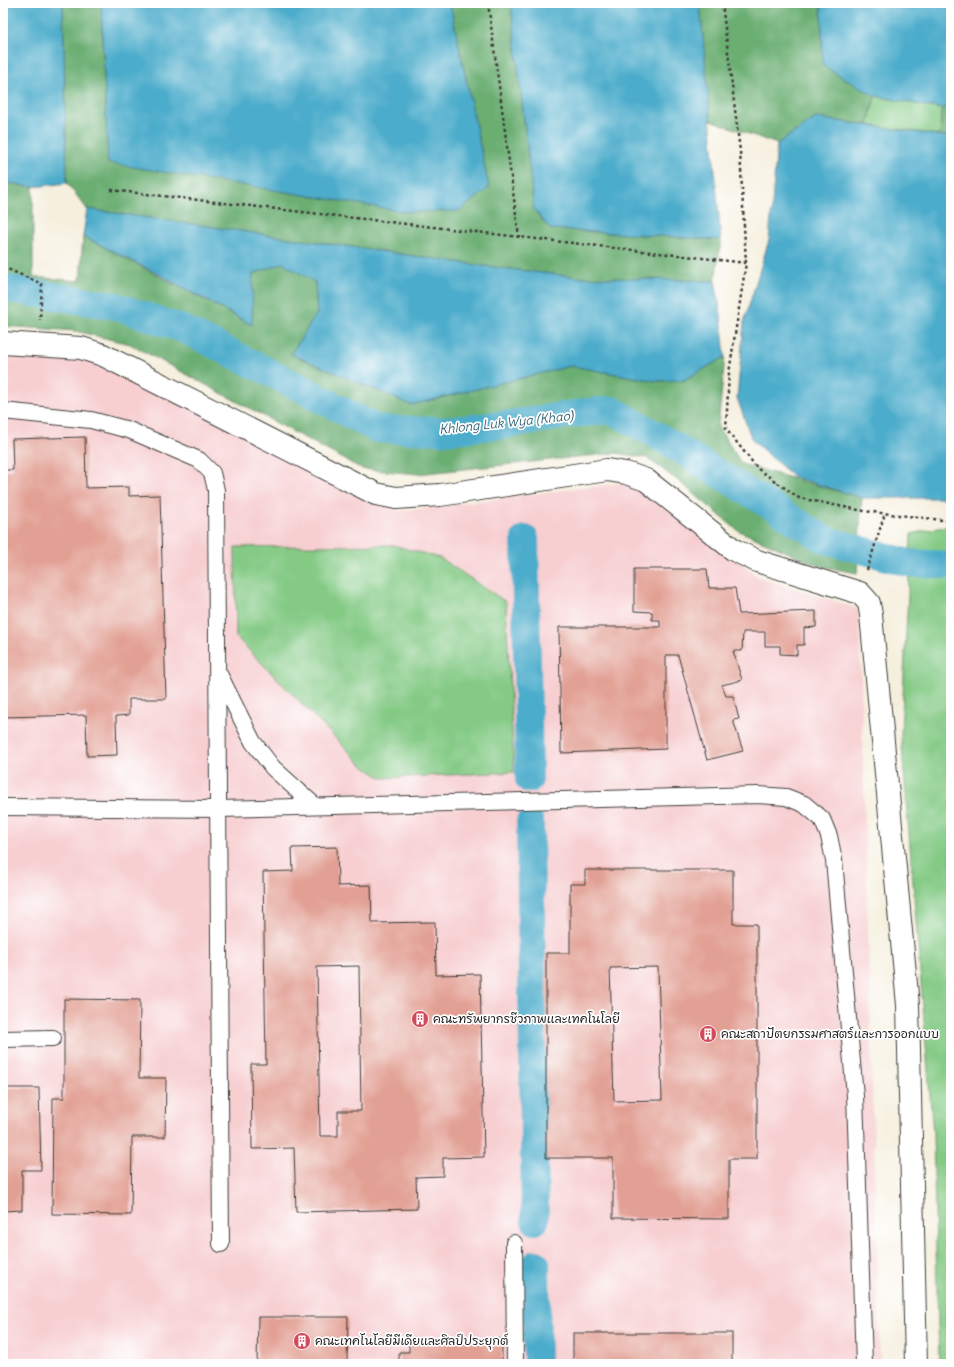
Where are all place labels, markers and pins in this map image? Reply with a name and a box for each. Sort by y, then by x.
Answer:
building icon: คณะทรัพยากรชีวภาพและเทคโนโลยี [410,1009,430,1029]
place label: คณะทรัพยากรชีวภาพและเทคโนโลยี [433,1011,620,1026]
building icon: คณะสถาปัตยกรรมศาสตร์และการออกแบบ [698,1024,718,1044]
place label: คณะสถาปัตยกรรมศาสตร์และการออกแบบ [721,1026,939,1041]
building icon: คณะเทคโนโลยีมีเดียและศิลป์ประยุกต์ [292,1331,312,1351]
place label: คณะเทคโนโลยีมีเดียและศิลป์ประยุกต์ [315,1333,509,1350]

